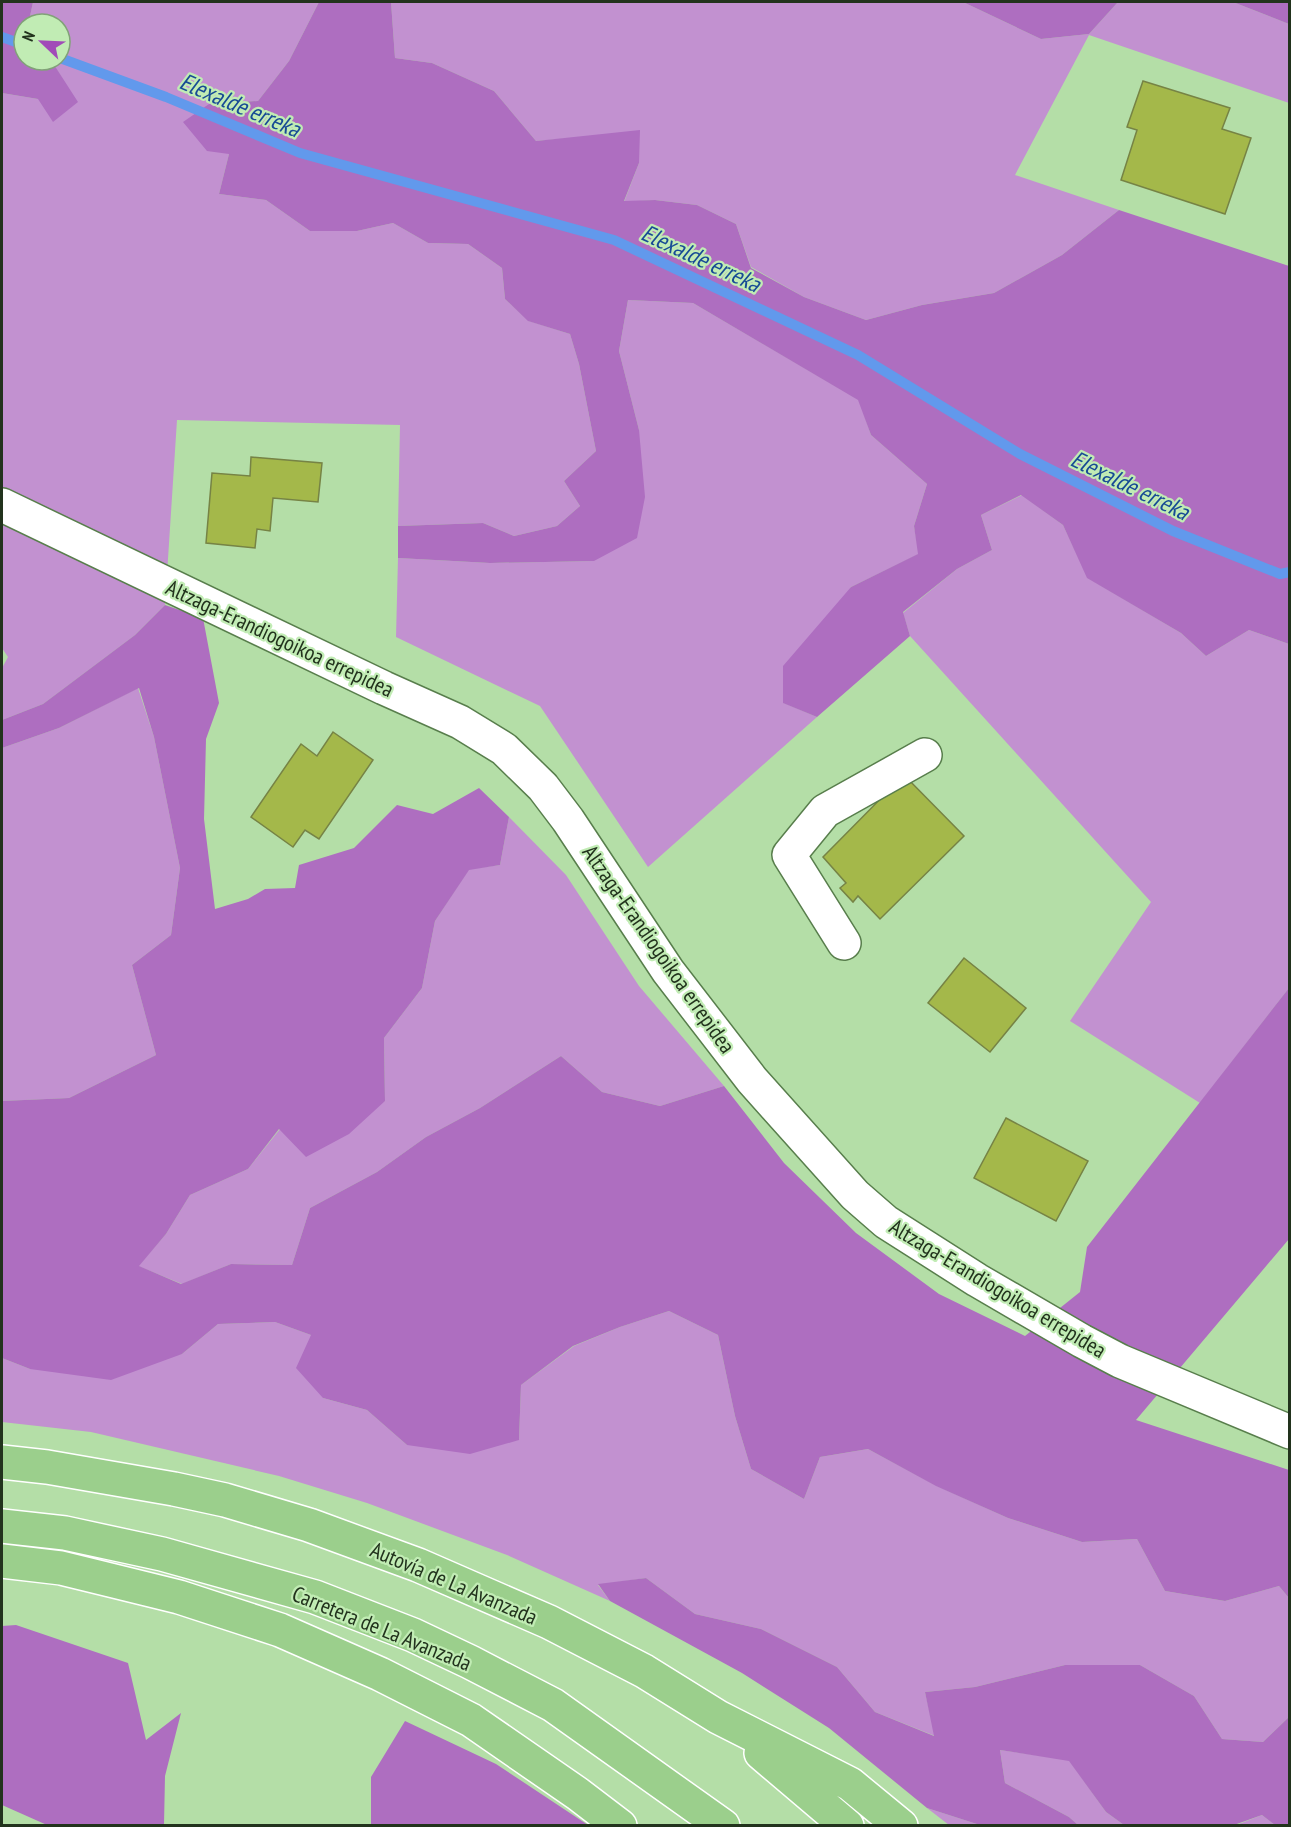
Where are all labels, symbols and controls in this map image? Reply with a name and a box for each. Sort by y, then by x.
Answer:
north arrow [12,12,72,72]
text: N [17,28,39,44]
water label: Elexalde erreka [175,66,306,145]
water label: Elexalde erreka [637,217,767,300]
water label: Elexalde erreka [1066,443,1195,528]
street label: Altzaga-Erandiogoikoa errepidea [162,573,398,703]
street label: Altzaga-Erandiogoikoa errepidea [576,839,742,1059]
street label: Altzaga-Erandiogoikoa errepidea [885,1212,1111,1364]
street label: Autovía de La Avanzada [366,1535,542,1631]
street label: Carretera de La Avanzada [288,1579,476,1677]

